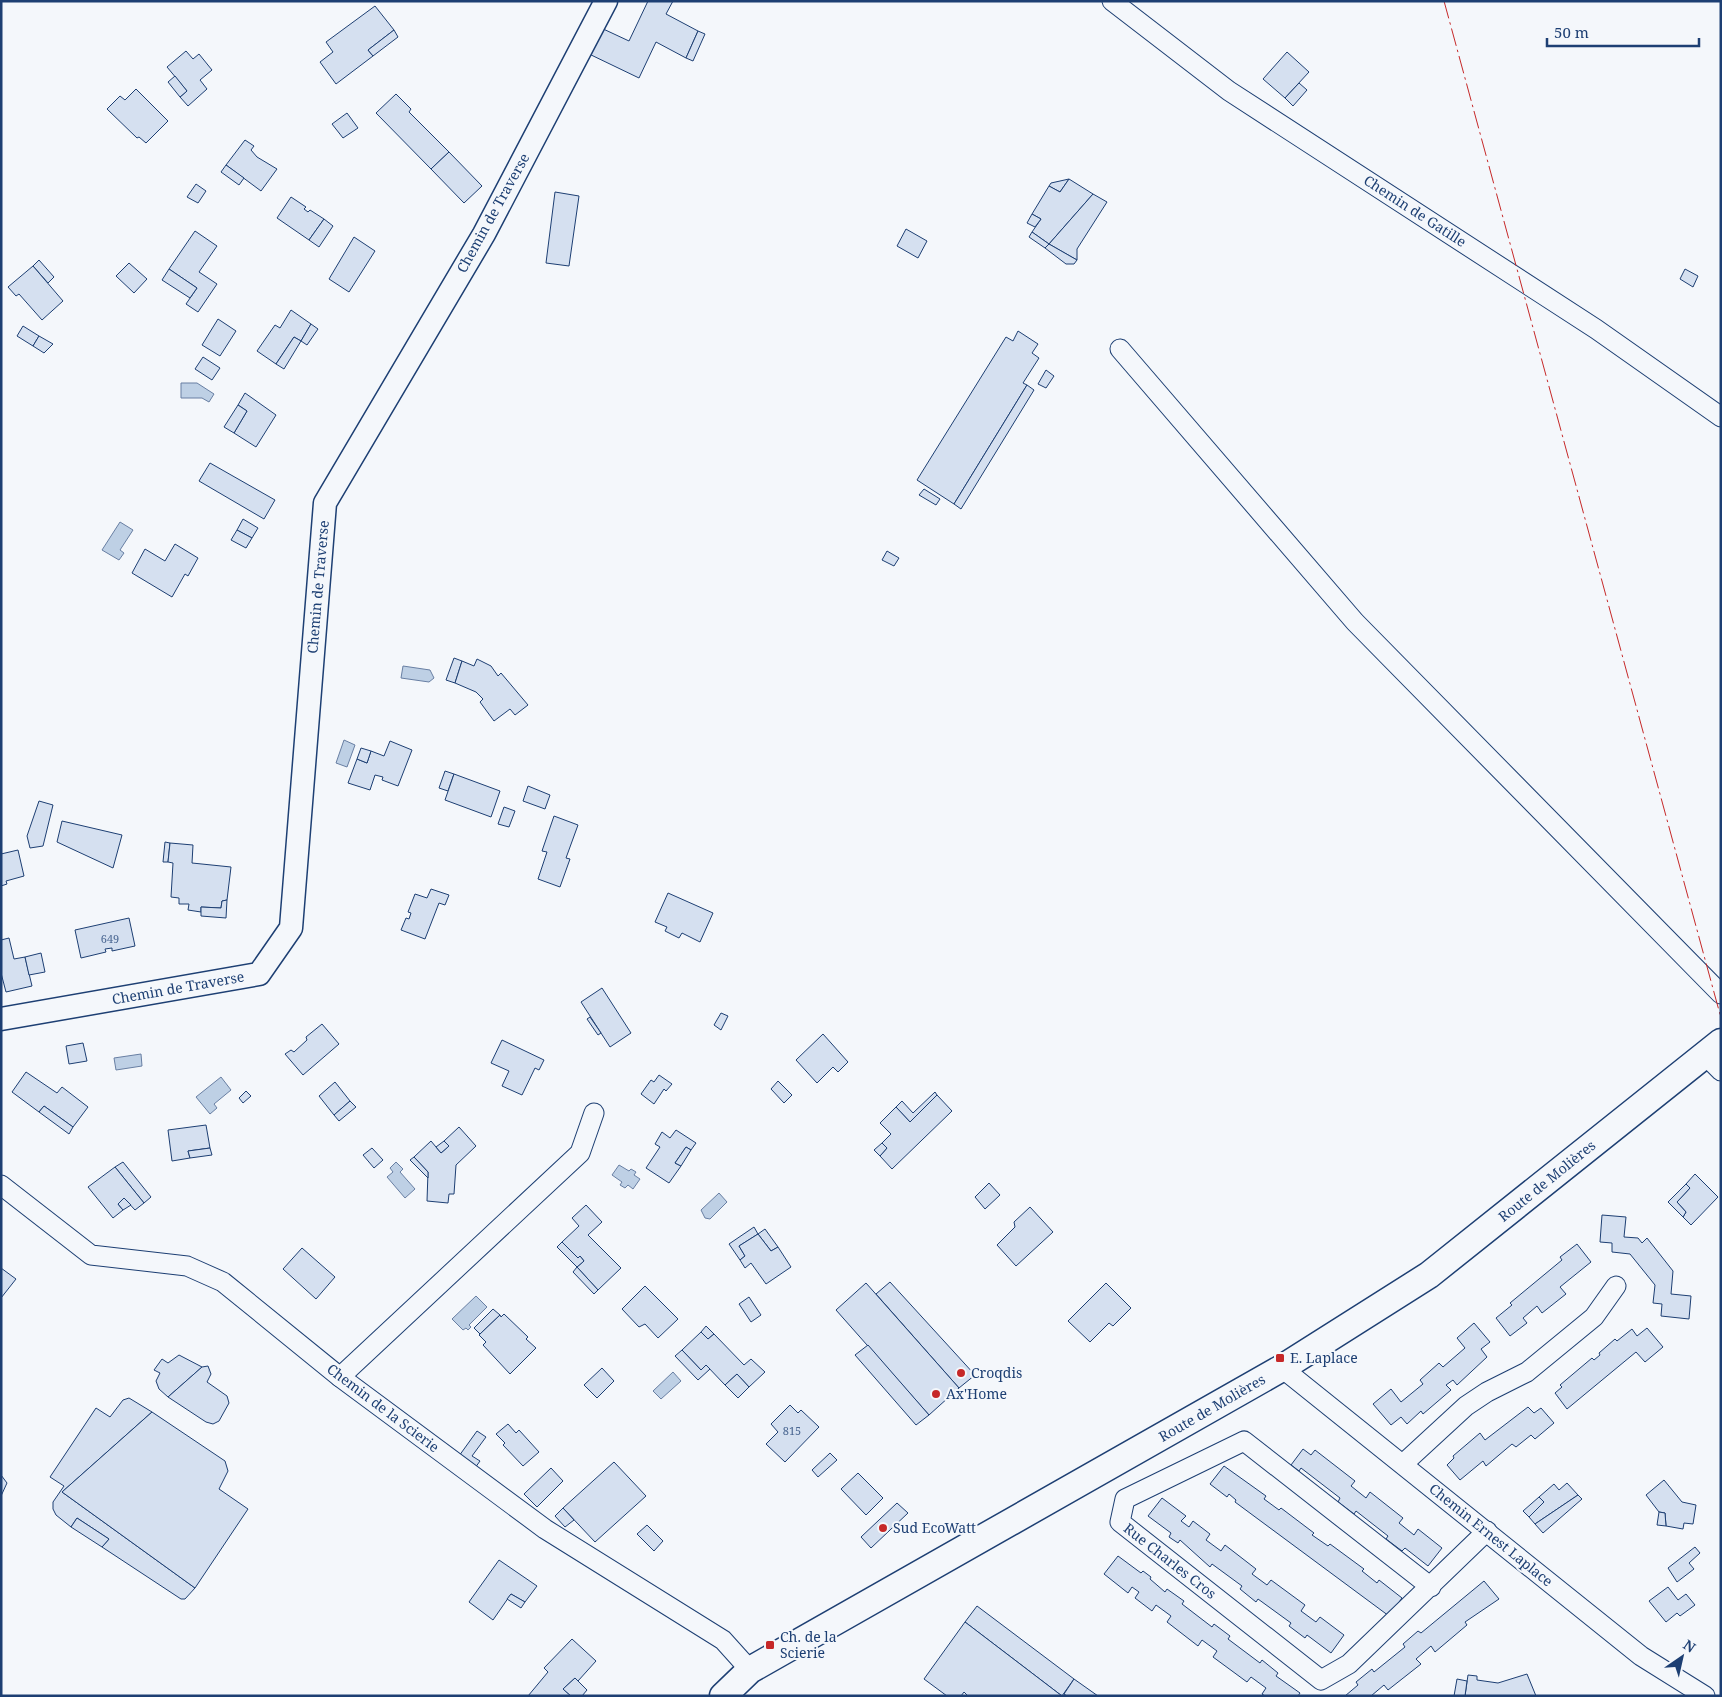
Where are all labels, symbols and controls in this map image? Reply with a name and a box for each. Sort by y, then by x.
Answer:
scale bar [1547,15,1700,47]
text: 50 m [1554,22,1589,42]
street label: Chemin de Traverse [452,150,533,276]
street label: Chemin de Gatille [1360,170,1470,251]
street label: Chemin de Traverse [302,519,333,654]
house number: 649 [101,931,119,946]
street label: Chemin de Traverse [110,967,245,1008]
street label: Route de Molières [1494,1136,1599,1226]
place label: E. Laplace [1290,1348,1358,1367]
marker: E. Laplace [1274,1352,1286,1364]
street label: Chemin de la Scierie [323,1359,443,1456]
place label: Croqdis [971,1363,1022,1382]
marker: Croqdis [955,1367,967,1379]
street label: Route de Molières [1155,1369,1268,1446]
place label: Ax'Home [946,1384,1007,1403]
marker: Ax'Home [930,1388,942,1400]
house number: 815 [783,1423,801,1438]
street label: Chemin Ernest Laplace [1426,1479,1557,1590]
place label: Sud EcoWatt [893,1518,976,1537]
street label: Rue Charles Cros [1120,1518,1221,1603]
marker: Sud EcoWatt [877,1522,889,1534]
place label: Ch. de la Scierie [780,1627,837,1662]
north arrow [1657,1632,1707,1682]
text: N [1680,1635,1699,1657]
marker: Ch. de la Scierie [764,1639,776,1651]

